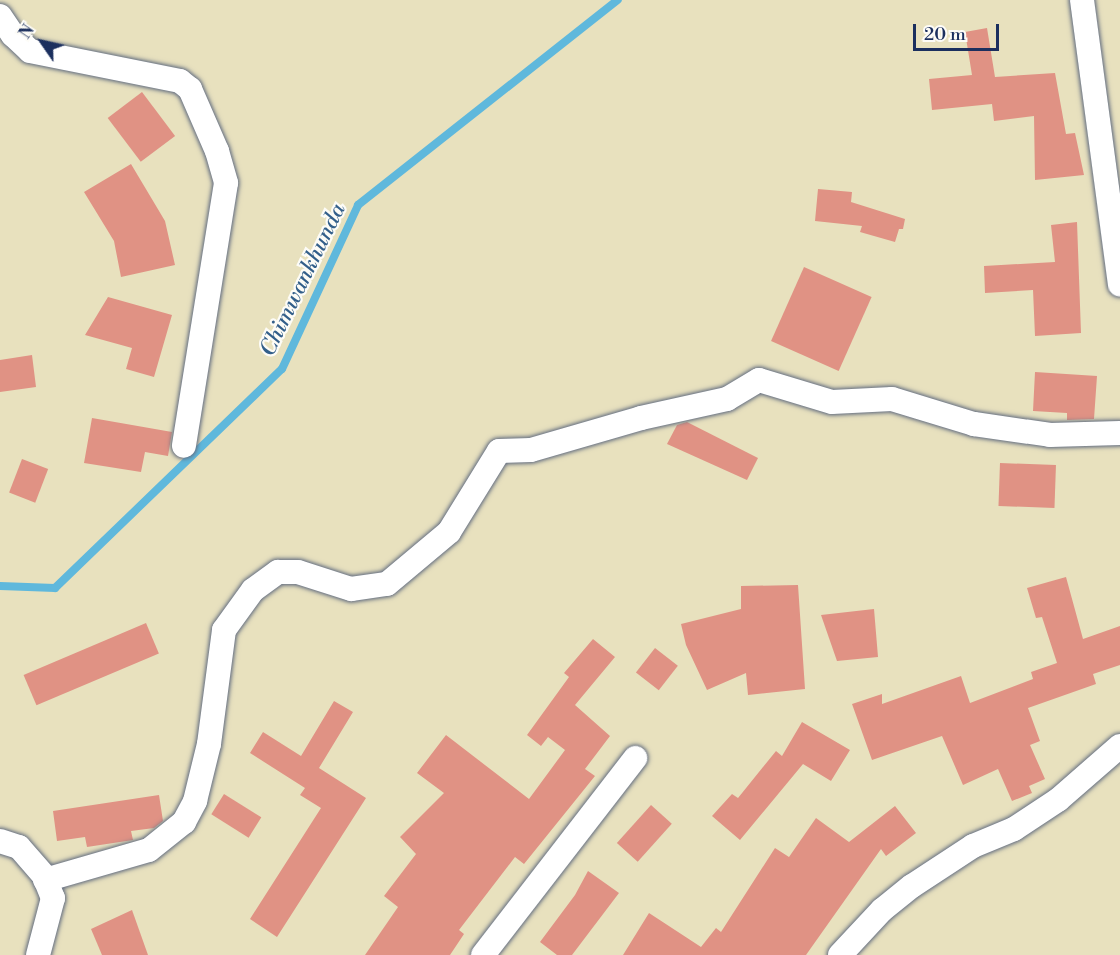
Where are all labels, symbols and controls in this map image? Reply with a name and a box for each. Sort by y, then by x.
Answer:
north arrow [12,12,72,72]
scale bar [916,12,1002,50]
text: N [15,21,39,43]
text: 20 m [924,23,966,46]
water label: Chimwankhunda [255,199,351,361]

